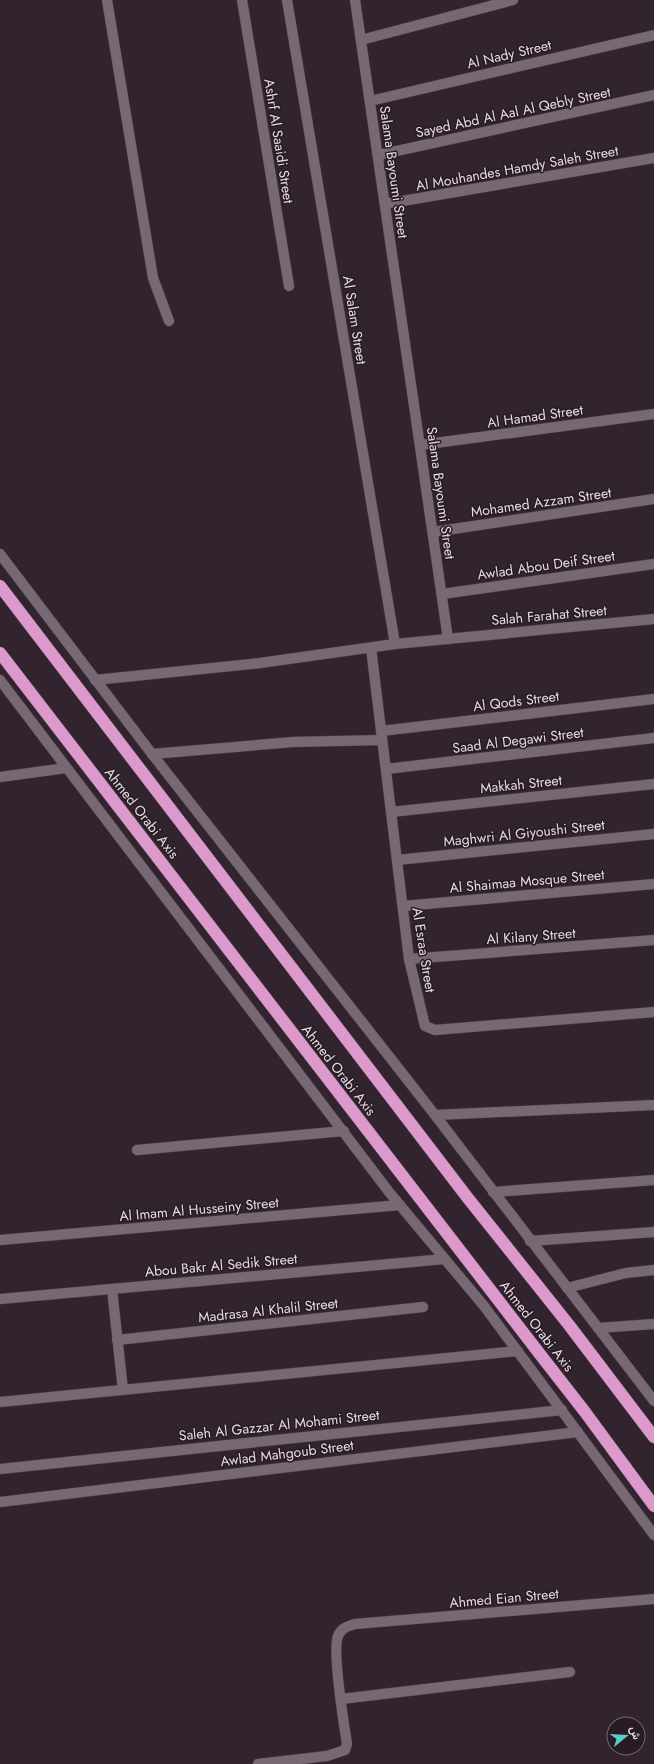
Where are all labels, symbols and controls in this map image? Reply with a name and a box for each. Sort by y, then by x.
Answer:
street label: Al Nady Street [465,34,554,73]
street label: Ashrf Al Saaidi Street [259,77,299,205]
street label: Sayed Abd Al Aal Al Qebly Street [414,81,613,142]
street label: Salama Bayoumi Street [375,104,413,240]
street label: Al Mouhandes Hamdy Saleh Street [414,140,620,196]
street label: Al Salam Street [338,274,372,366]
street label: Al Hamad Street [486,399,585,433]
street label: Salama Bayoumi Street [422,425,460,561]
street label: Mohamed Azzam Street [469,482,613,522]
street label: Awlad Abou Deif Street [476,545,617,585]
street label: Salah Farahat Street [490,600,608,630]
street label: Al Qods Street [472,686,561,716]
street label: Saad Al Degawi Street [451,722,585,758]
street label: Ahmed Orabi Axis [100,763,184,863]
street label: Makkah Street [479,770,563,798]
street label: Maghwri Al Giyoushi Street [442,815,606,851]
street label: Al Shaimaa Mosque Street [449,864,606,898]
street label: Al Esraa Street [407,906,441,995]
street label: Al Kilany Street [486,923,577,949]
street label: Ahmed Orabi Axis [297,1020,381,1120]
street label: Al Imam Al Husseiny Street [118,1192,280,1226]
street label: Abou Bakr Al Sedik Street [144,1248,299,1282]
street label: Ahmed Orabi Axis [495,1276,579,1376]
street label: Madrasa Al Khalil Street [197,1293,340,1327]
street label: Saleh Al Gazzar Al Mohami Street [178,1404,381,1445]
street label: Awlad Mahgoub Street [219,1435,355,1471]
street label: Ahmed Eian Street [448,1583,560,1613]
north arrow [606,1716,646,1756]
text: ش [626,1724,645,1742]

